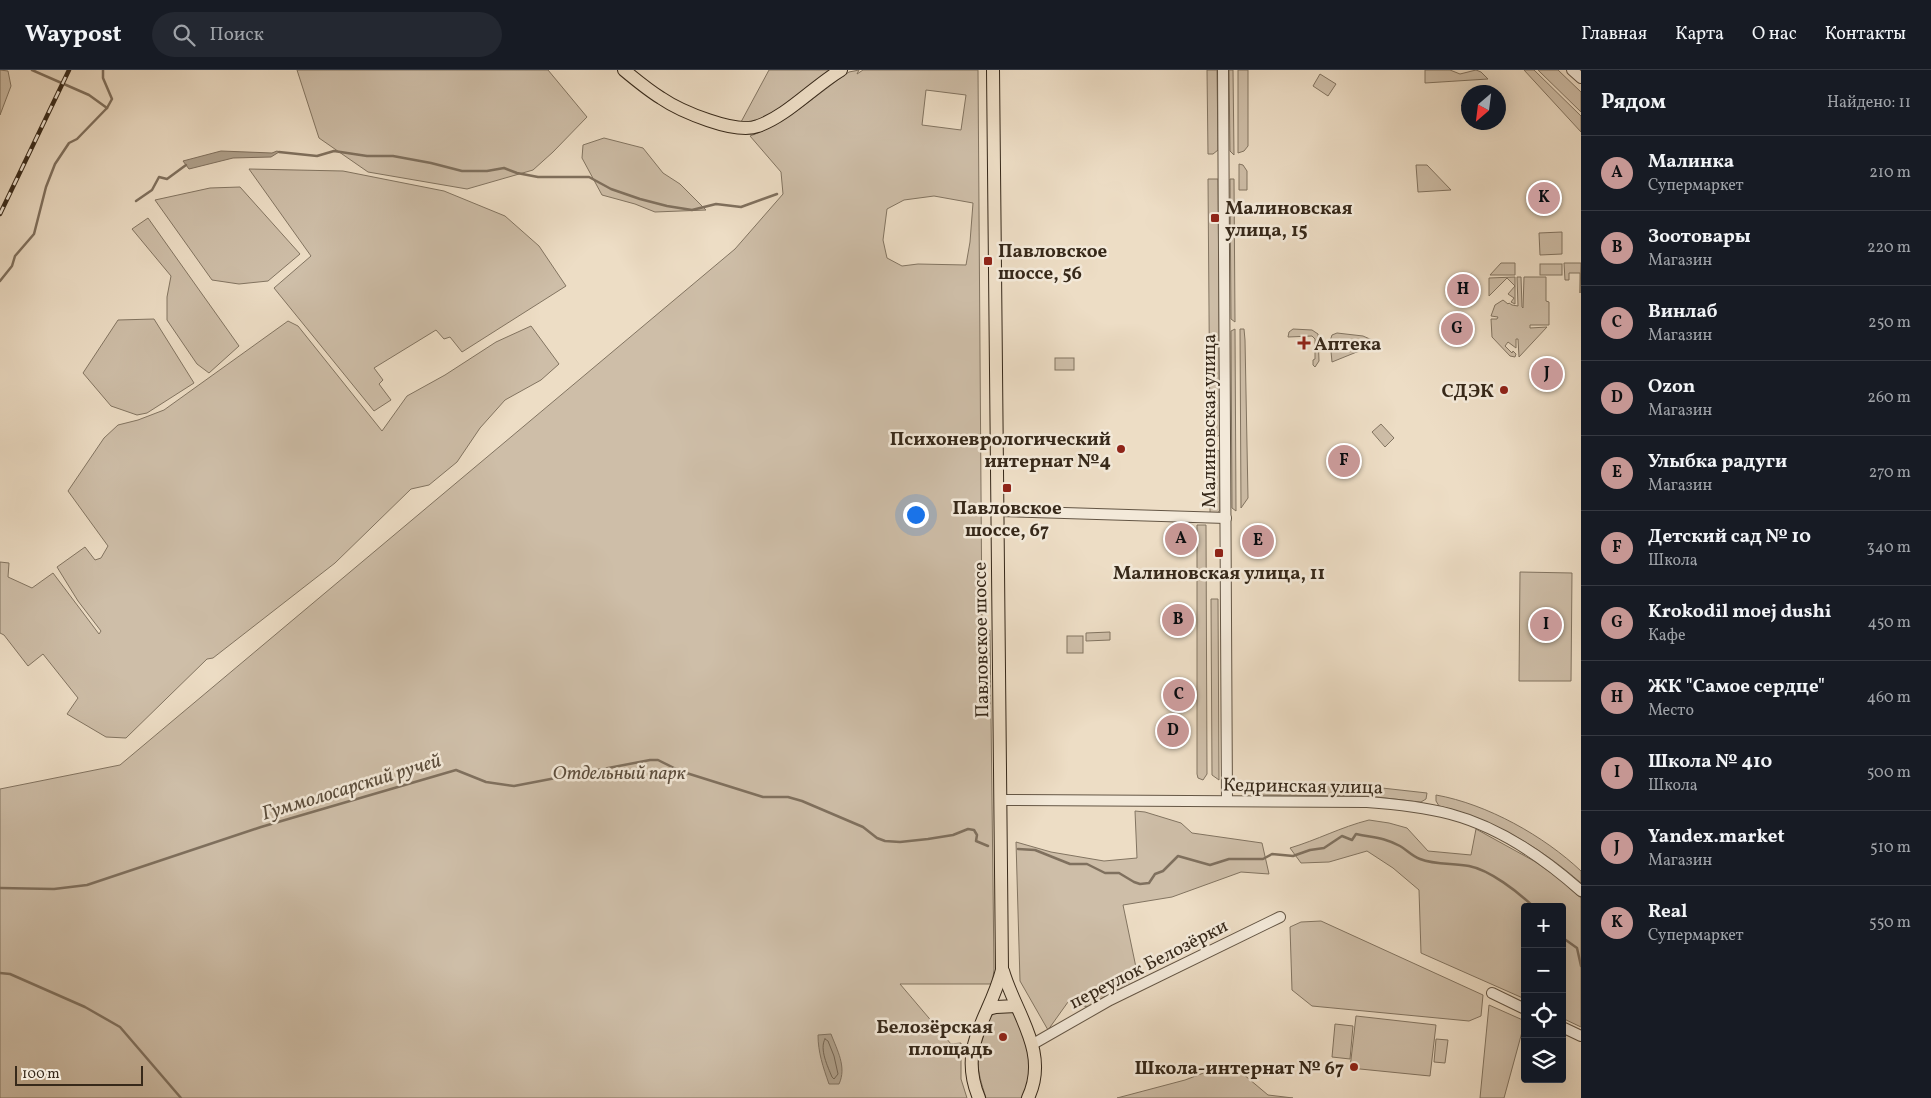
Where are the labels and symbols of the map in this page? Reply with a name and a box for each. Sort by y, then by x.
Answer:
north arrow [1461,85,1506,130]
pin: K [1528,179,1560,217]
place label: Малиновская улица, 15 [1225,196,1353,244]
marker: Малиновская улица, 15 [1209,212,1221,224]
place label: Павловское шоссе, 56 [998,239,1107,287]
marker: Павловское шоссе, 56 [982,255,994,267]
pin: H [1447,271,1479,309]
pin: G [1441,310,1473,348]
place label: Аптека [1314,332,1381,358]
street label: Малиновская улица [1197,334,1223,508]
marker: Аптека [1298,337,1310,349]
pin: J [1531,355,1563,393]
place label: СДЭК [1442,379,1494,405]
marker: СДЭК [1498,384,1510,396]
place label: Психоневрологический интернат №4 [890,427,1111,475]
pin: F [1328,442,1360,480]
marker: Психоневрологический интернат №4 [1115,443,1127,455]
marker: Павловское шоссе, 67 [1001,482,1013,494]
place label: Павловское шоссе, 67 [952,496,1062,544]
your location [903,502,929,528]
pin: A [1165,520,1197,558]
pin: E [1242,522,1274,560]
marker: Малиновская улица, 11 [1213,547,1225,559]
place label: Малиновская улица, 11 [1113,561,1325,587]
street label: Павловское шоссе [968,562,996,718]
pin: B [1162,601,1194,639]
pin: I [1530,606,1562,644]
pin: C [1163,676,1195,714]
pin: D [1157,712,1189,750]
water label: Гуммолосарский ручей [258,747,445,829]
park label: Отдельный парк [553,761,686,787]
street label: Кедринская улица [1223,773,1383,801]
street label: переулок Белозёрки [1065,913,1233,1016]
place label: Белозёрская площадь [876,1015,993,1063]
marker: Белозёрская площадь [997,1031,1009,1043]
place label: Школа-интернат № 67 [1134,1056,1344,1082]
marker: Школа-интернат № 67 [1348,1061,1360,1073]
scale bar [15,1063,142,1086]

